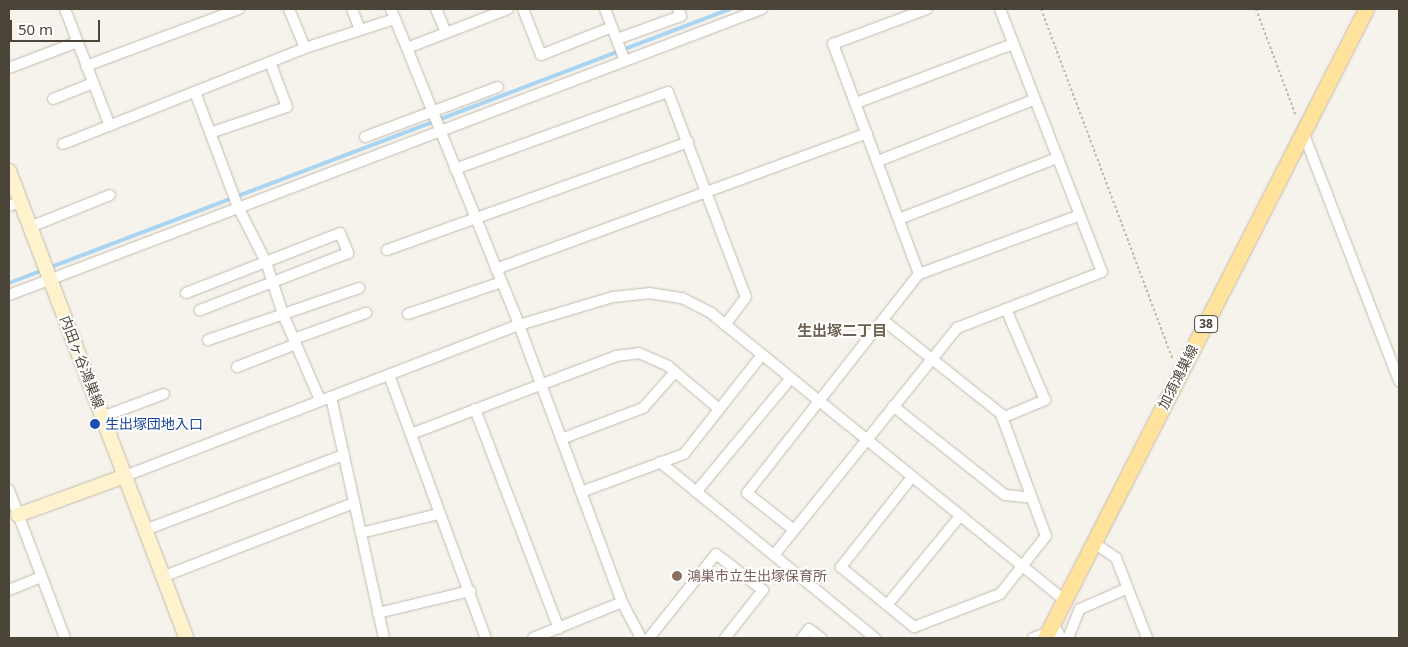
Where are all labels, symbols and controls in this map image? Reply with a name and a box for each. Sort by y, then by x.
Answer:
scale bar [12,10,102,42]
text: 50 m [18,19,53,39]
street label: 内田ヶ谷鴻巣線 [57,313,107,411]
road number: 38 [1194,314,1218,334]
district label: 生出塚二丁目 [797,322,887,340]
street label: 加須鴻巣線 [1155,342,1201,412]
place label: 生出塚団地入口 [105,416,203,432]
marker: 生出塚団地入口 [89,418,101,430]
place label: 鴻巣市立生出塚保育所 [687,568,827,584]
marker: 鴻巣市立生出塚保育所 [671,570,683,582]

